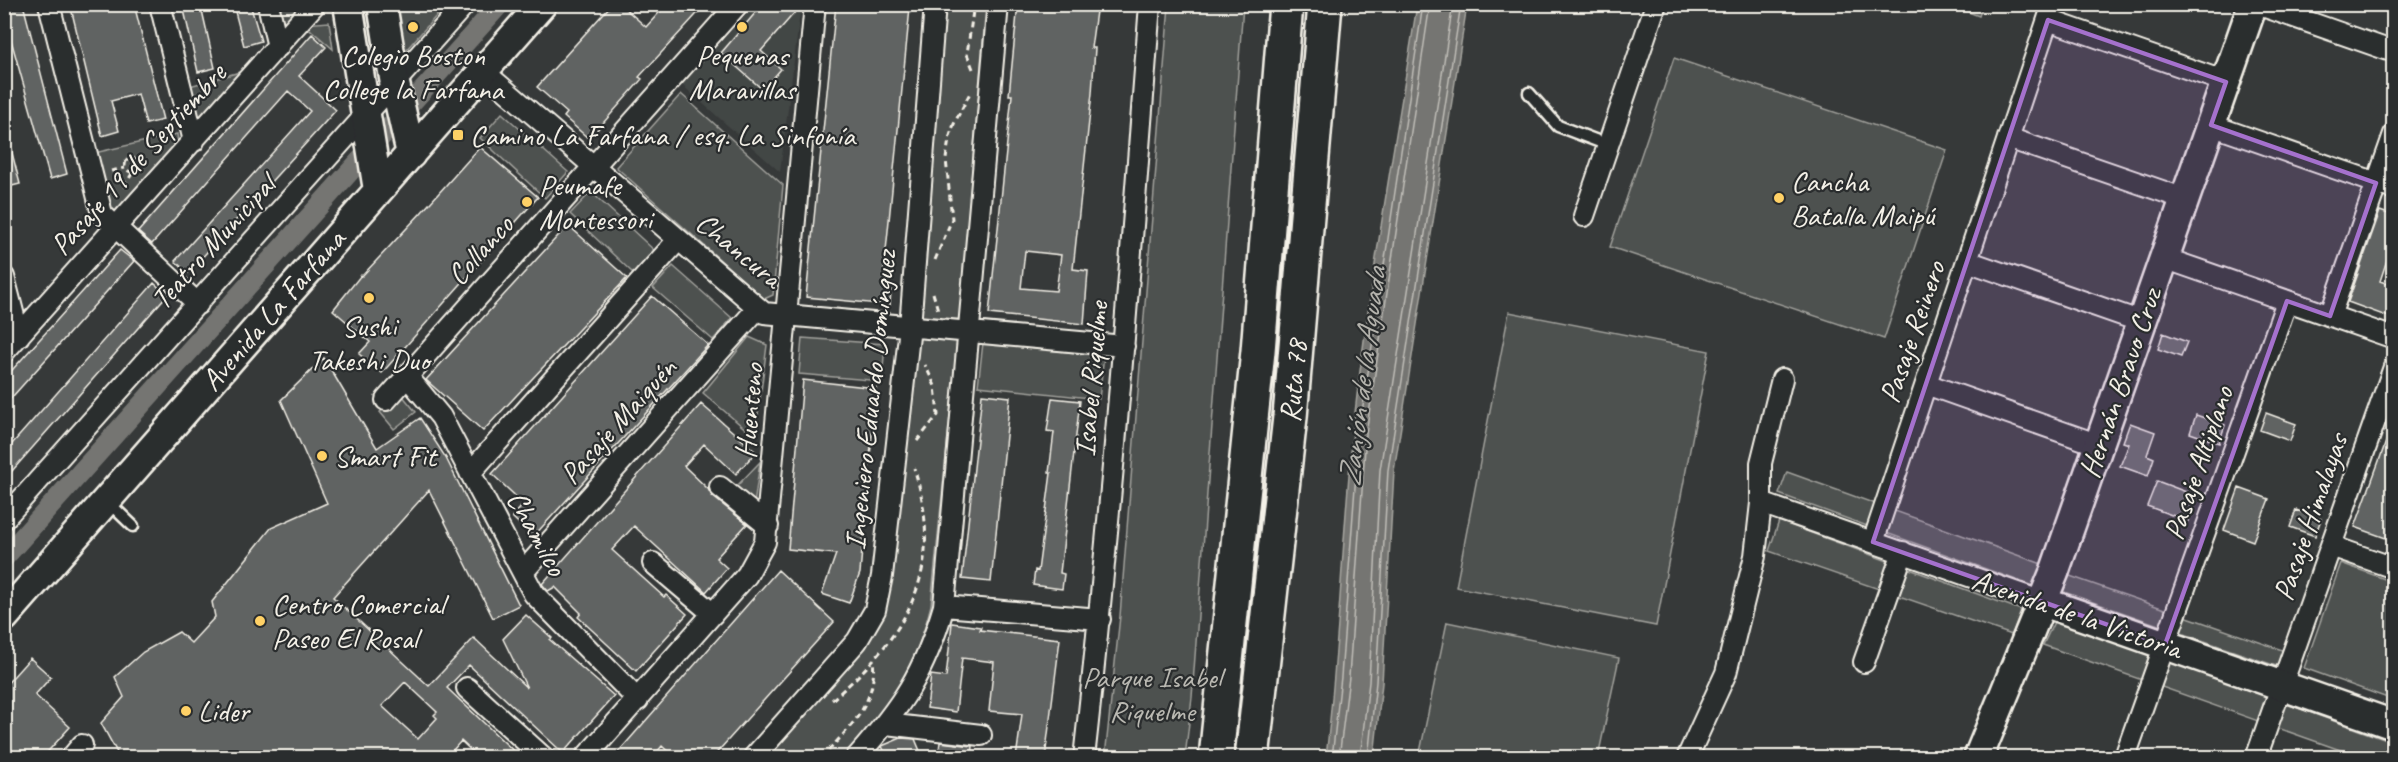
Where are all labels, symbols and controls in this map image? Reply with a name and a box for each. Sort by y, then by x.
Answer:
marker: Colegio Boston College la Farfana [406,20,420,34]
marker: Pequenas Maravillas [735,20,749,34]
place label: Colegio Boston College la Farfana [323,36,505,108]
place label: Pequenas Maravillas [689,36,798,108]
street label: Pasaje 19 de Septiembre [42,53,236,263]
place label: Camino La Farfana / esq. La Sinfonía [470,116,857,154]
marker: Camino La Farfana / esq. La Sinfonía [451,128,465,142]
place label: Cancha Batalla Maipú [1791,162,1937,234]
street label: Teatro Municipal [142,163,287,317]
place label: Peumafe Montessori [539,166,655,238]
marker: Cancha Batalla Maipú [1772,191,1786,205]
marker: Peumafe Montessori [520,195,534,209]
street label: Chancura [688,204,792,298]
street label: Collanco [439,206,522,293]
street label: Avenida La Farfana [192,220,355,399]
street label: Ingeniero Eduardo Domínguez [835,247,905,552]
street label: Pasaje Reinero [1870,255,1954,408]
water label: Zanjón de la Aguada [1328,262,1396,489]
street label: Hernán Bravo Cruz [2070,281,2171,483]
marker: Sushi Takeshi Duo [362,291,376,305]
street label: Isabel Riquelme [1065,298,1117,458]
place label: Sushi Takeshi Duo [309,307,433,379]
street label: Ruta 78 [1270,336,1316,424]
street label: Pasaje Maiquén [551,349,686,492]
street label: Huenteno [726,361,772,460]
street label: Pasaje Altiplano [2154,380,2242,545]
street label: Pasaje Himalayas [2264,426,2357,605]
place label: Smart Fit [334,437,439,475]
marker: Smart Fit [315,449,329,463]
street label: Chamilco [498,484,576,583]
street label: Avenida de la Victoria [1967,560,2189,668]
place label: Centro Comercial Paseo El Rosal [272,585,449,657]
marker: Centro Comercial Paseo El Rosal [253,614,267,628]
park label: Parque Isabel Riquelme [1082,658,1227,730]
place label: Lider [198,692,251,730]
marker: Lider [179,704,193,718]

